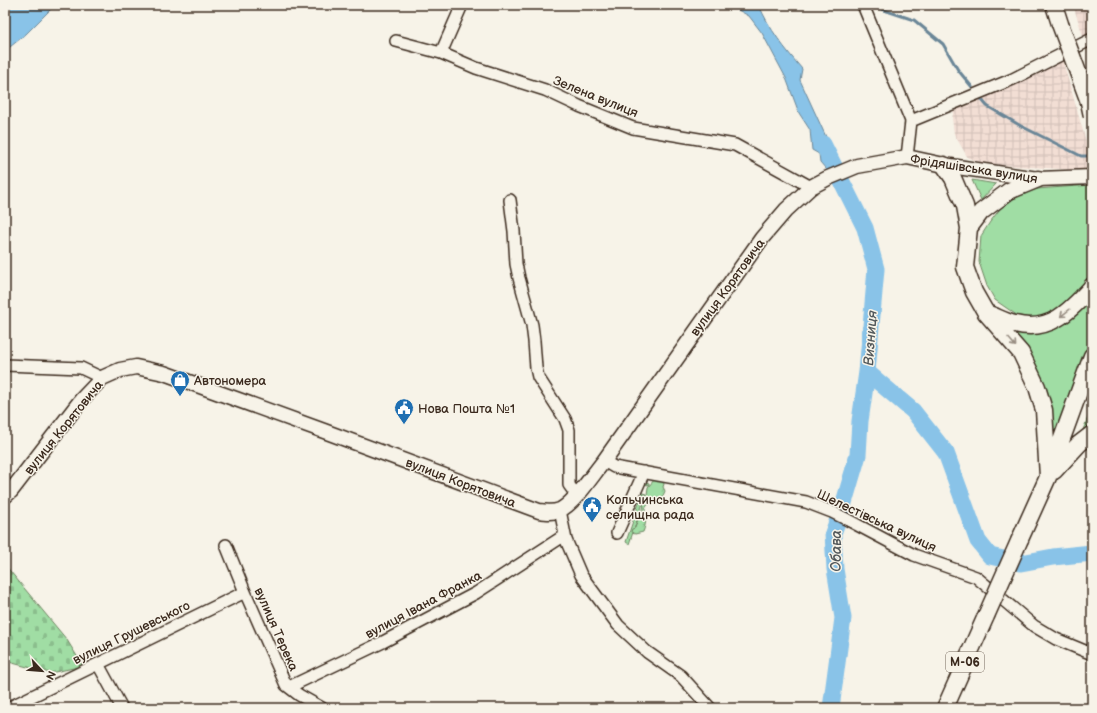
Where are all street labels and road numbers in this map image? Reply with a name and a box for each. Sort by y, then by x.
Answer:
street label: Зелена вулиця [551,73,641,121]
street label: Фрідяшівська вулиця [909,151,1039,187]
street label: вулиця Корятовича [687,235,769,339]
street label: вулиця Корятовича [21,377,107,478]
street label: вулиця Корятовича [403,455,518,511]
street label: Шелестівська вулиця [814,486,939,556]
street label: вулиця Івана Франка [363,567,485,642]
street label: вулиця Терека [251,585,302,674]
street label: вулиця Грушевського [70,598,193,668]
road number: М-06 [946,652,984,672]

